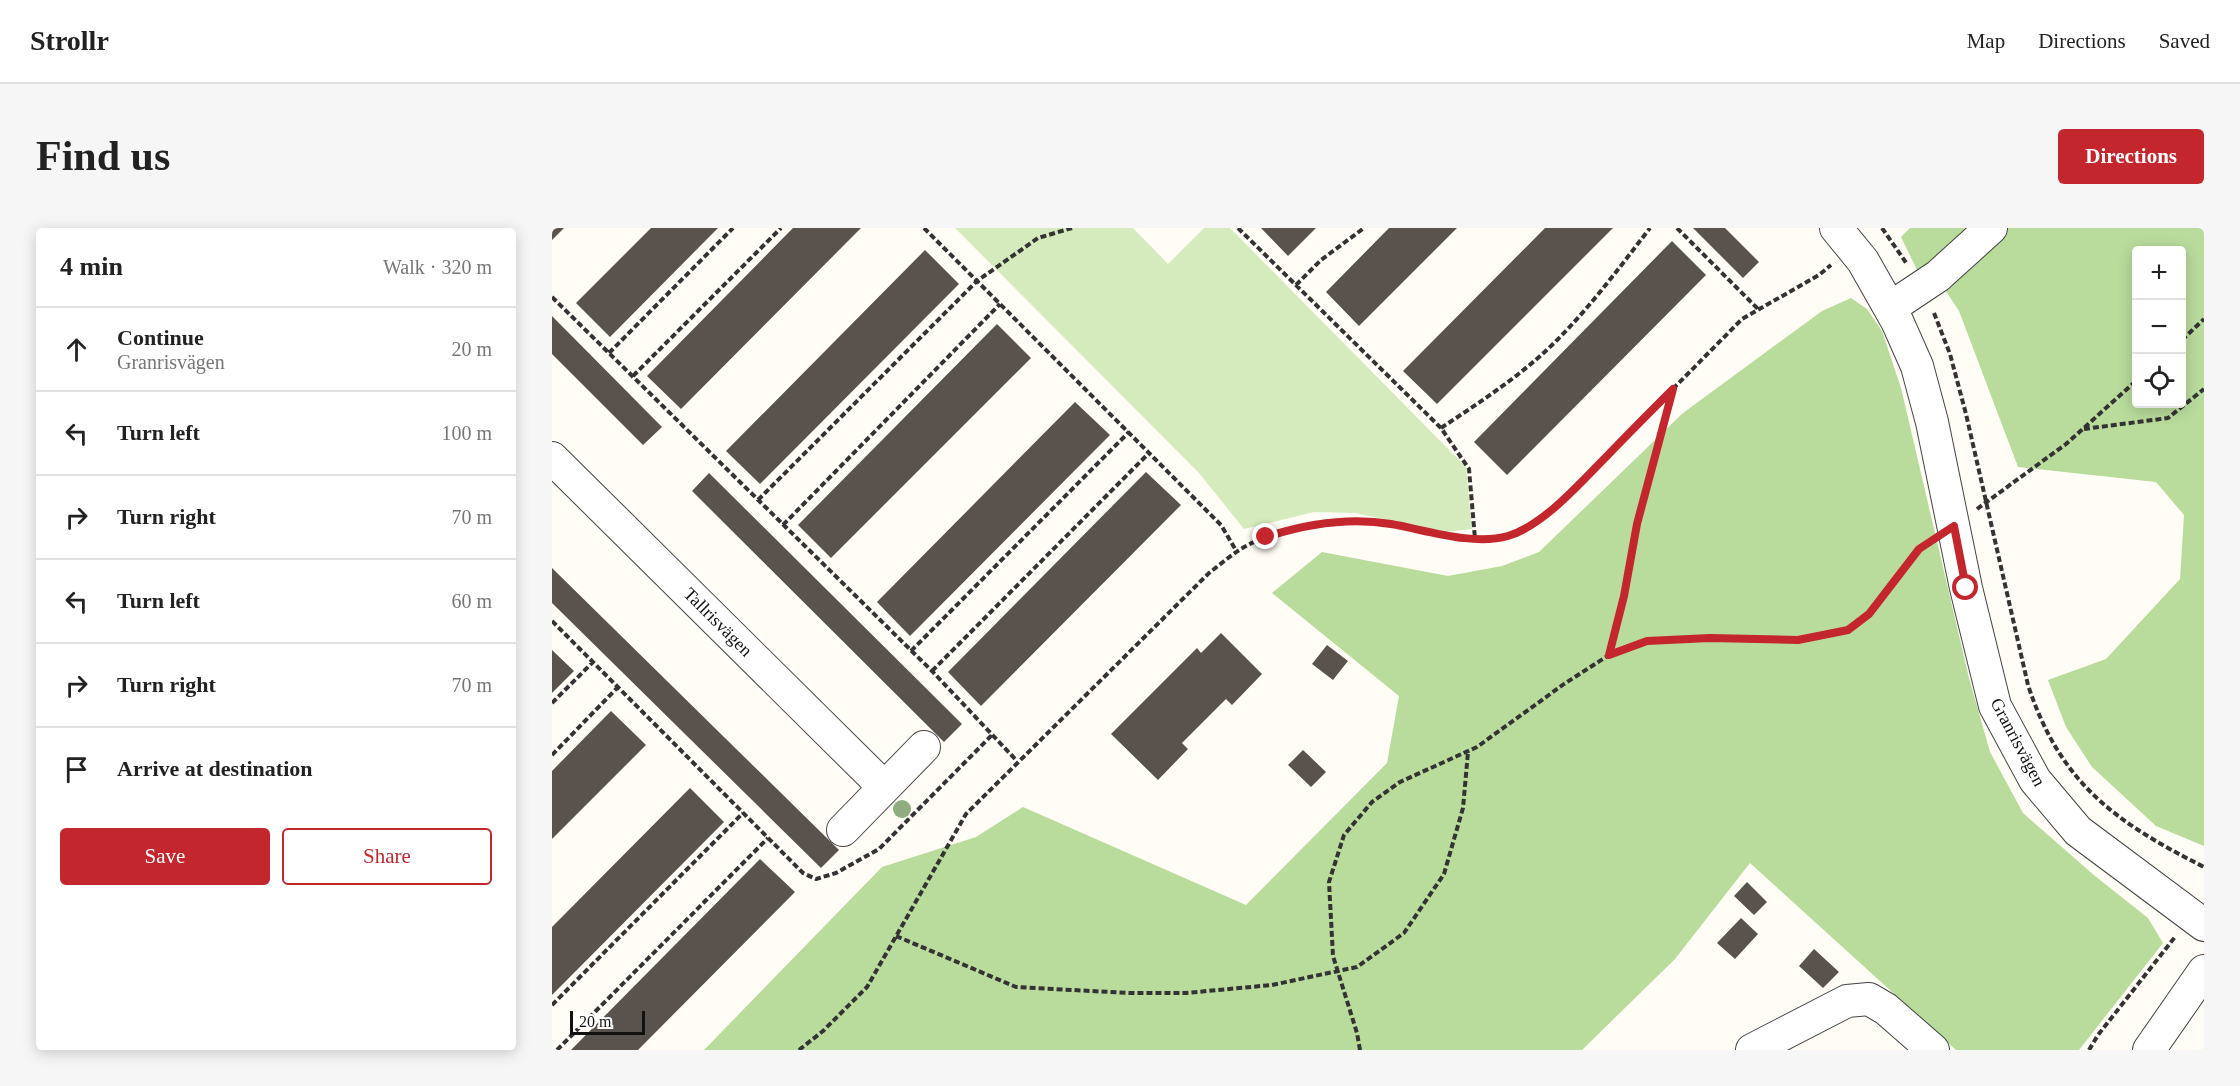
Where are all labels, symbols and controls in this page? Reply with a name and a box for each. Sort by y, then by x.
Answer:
text: Strollr [30,25,109,56]
text: Map [1967,29,2005,53]
text: Directions [2038,29,2126,53]
text: Saved [2159,29,2210,53]
button: Directions [2058,129,2204,184]
text: Find us [36,133,170,179]
map controls [2132,246,2186,408]
button: + [2132,246,2186,300]
text: 4 min [60,252,123,281]
text: Walk · 320 m [383,256,492,278]
button: − [2132,300,2186,354]
text: Continue [117,325,204,350]
icon: ahead [60,333,93,366]
text: 20 m [451,338,492,360]
text: Granrisvägen [117,351,225,373]
button: locate [2132,354,2186,408]
icon: left [60,417,93,450]
text: Turn left [117,420,200,445]
text: 100 m [441,422,492,444]
icon: right [60,501,93,534]
text: Turn right [117,504,216,529]
text: 70 m [451,506,492,528]
route end [1252,523,1278,549]
route start [1952,574,1978,600]
street label: Tallrisvägen [680,584,756,660]
icon: left [60,585,93,618]
text: Turn left [117,588,200,613]
text: 60 m [451,590,492,612]
icon: right [60,669,93,702]
text: Turn right [117,672,216,697]
text: 70 m [451,674,492,696]
street label: Granrisvägen [1986,694,2050,790]
icon: arrive [60,753,93,786]
text: Arrive at destination [117,756,313,781]
button: Save [60,828,270,885]
button: Share [282,828,492,885]
scale bar [570,1008,645,1036]
text: 20 m [579,1013,611,1030]

